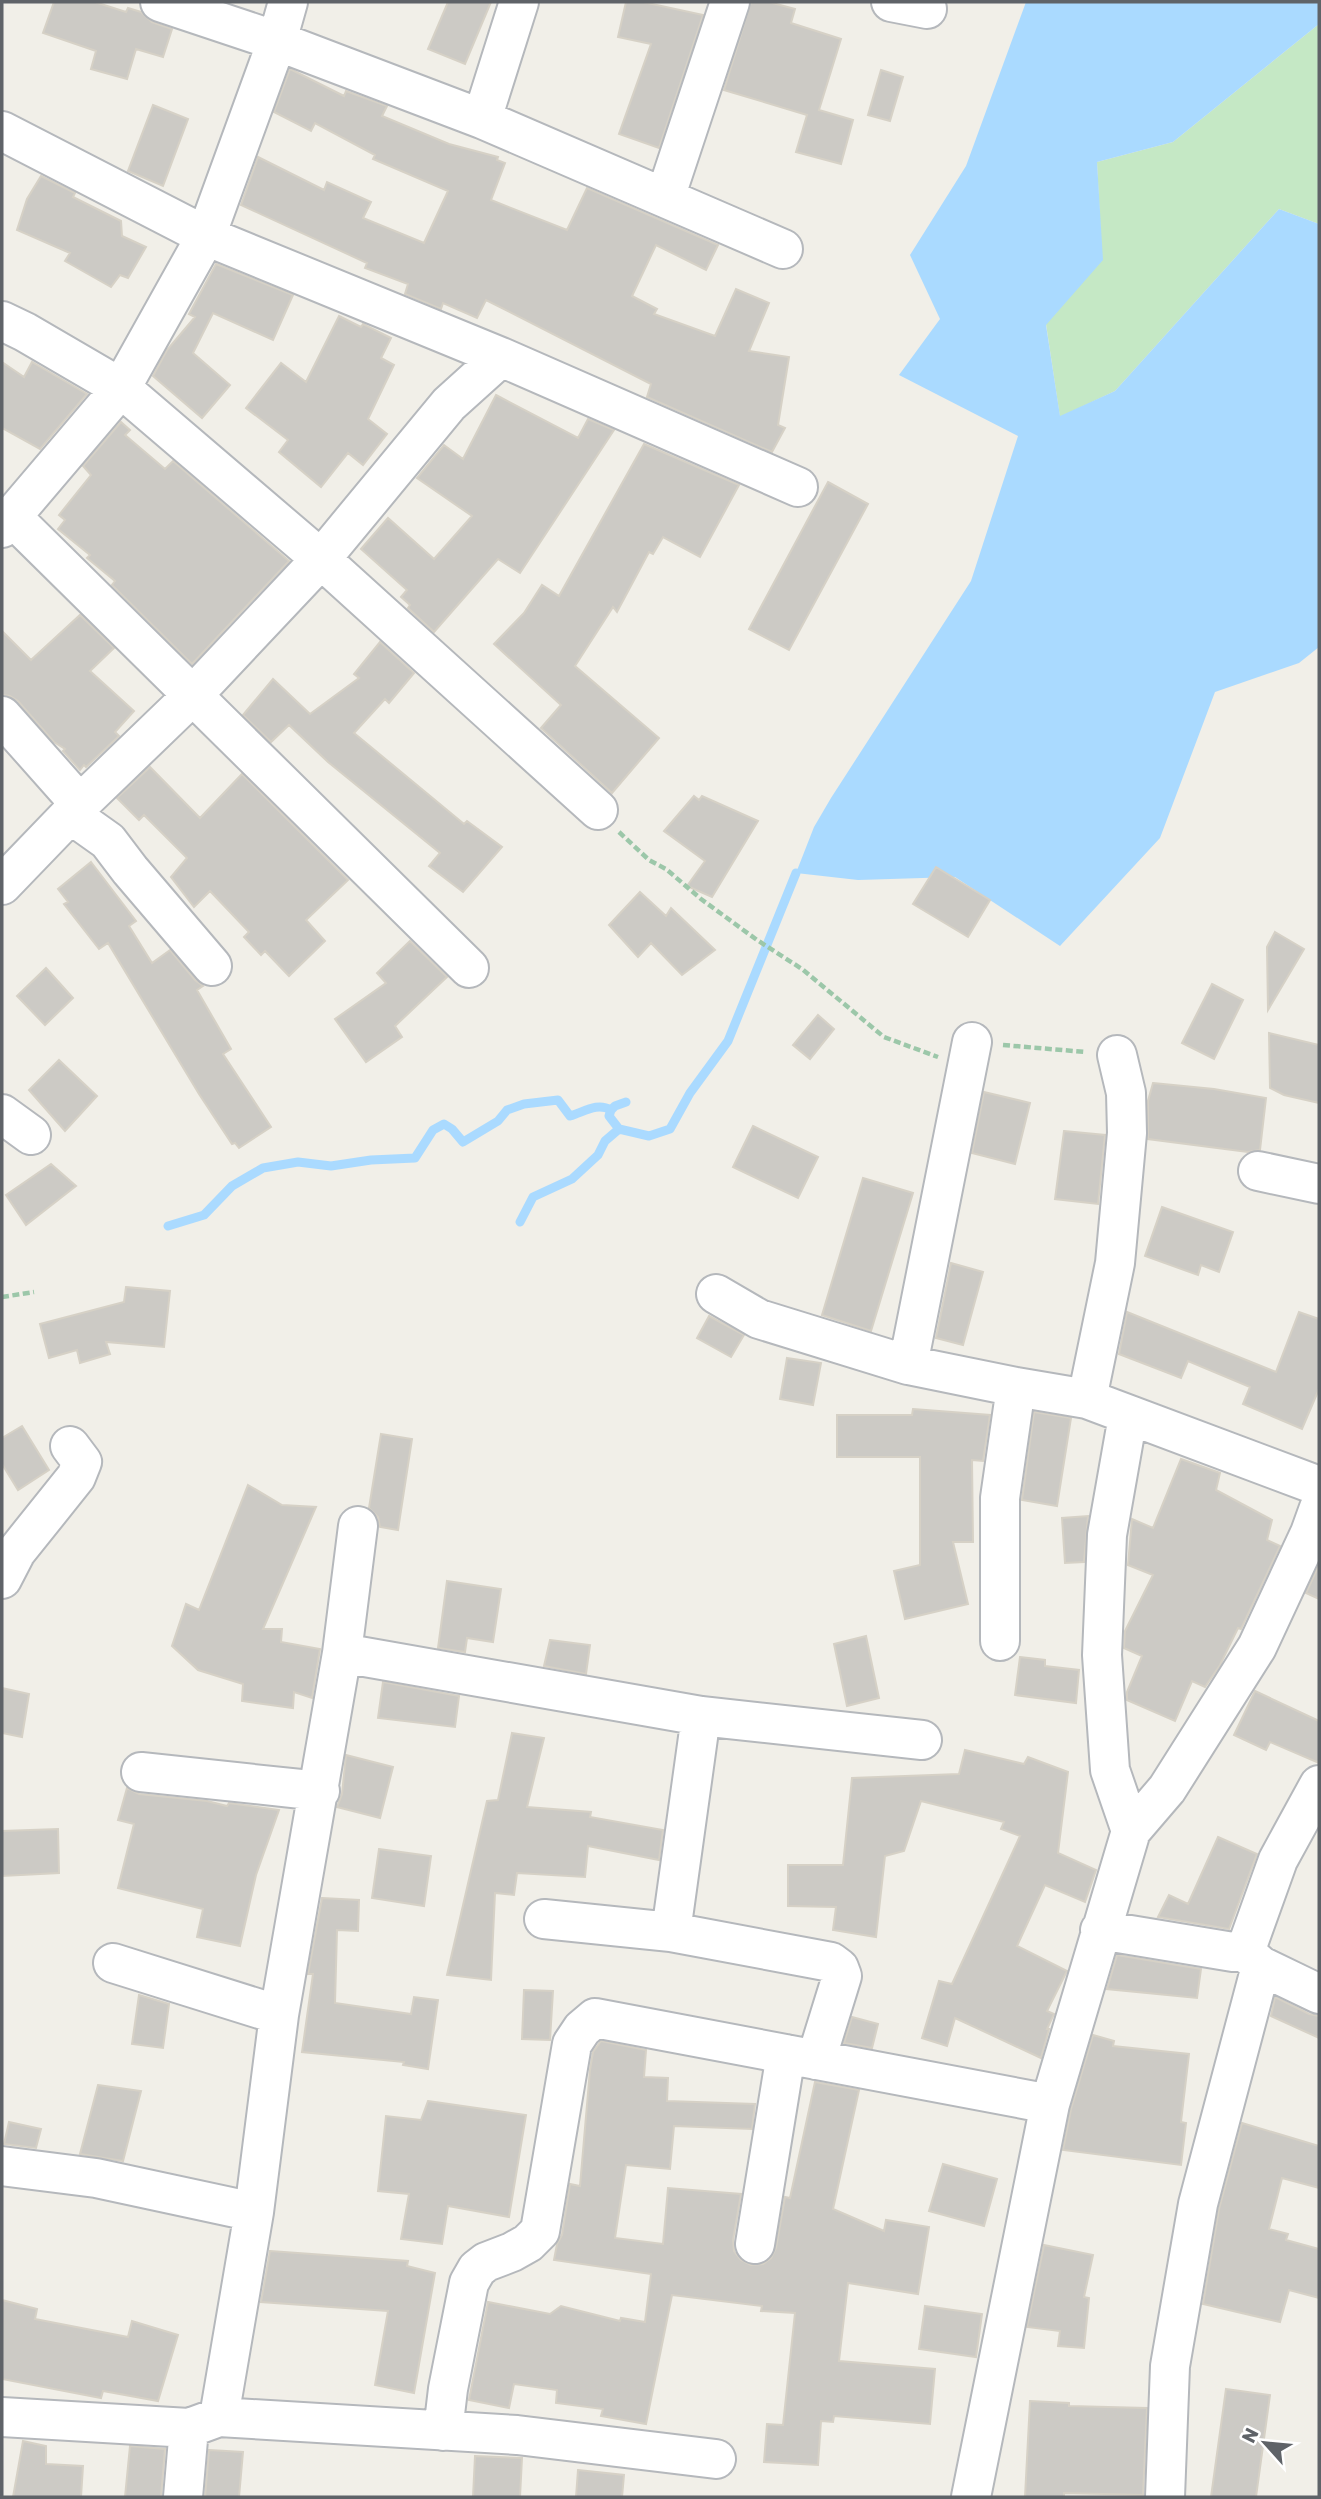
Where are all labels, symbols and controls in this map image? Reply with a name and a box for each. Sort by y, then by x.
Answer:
north arrow [1230,2408,1300,2478]
text: N [1237,2424,1264,2447]

